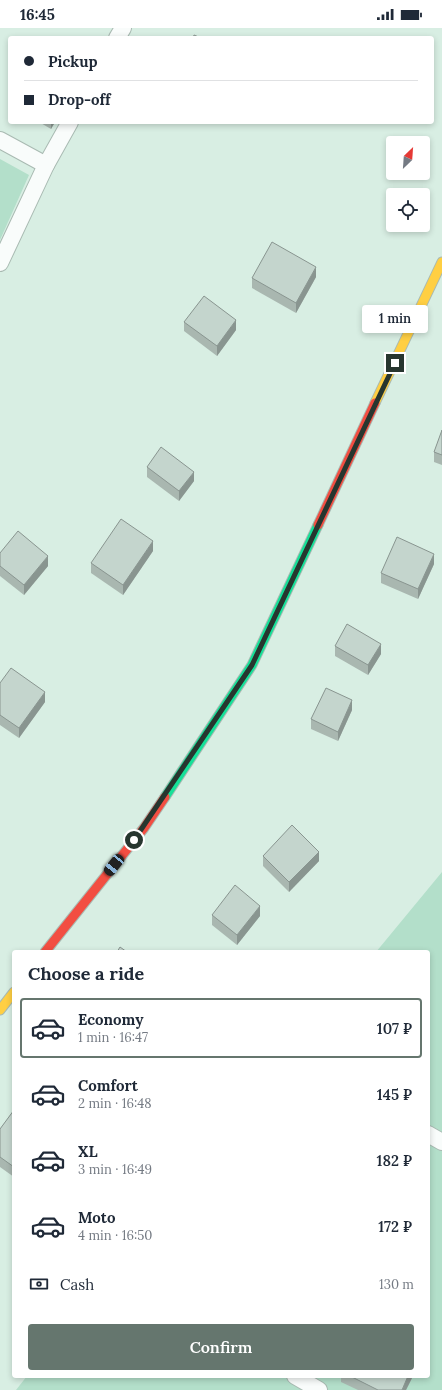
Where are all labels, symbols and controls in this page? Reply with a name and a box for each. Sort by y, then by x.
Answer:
text: 16:45 [20,5,55,24]
text: Pickup [48,52,97,71]
text: Drop-off [48,90,110,109]
north arrow [386,136,430,180]
map controls [386,136,430,232]
button: locate [386,188,430,232]
callout: 1 min [362,305,428,333]
text: 1 min [379,310,411,327]
route end [386,354,404,372]
route start [125,831,143,849]
car [102,852,126,878]
text: Choose a ride [28,962,144,985]
icon: car [30,1010,66,1046]
text: Economy [78,1010,143,1029]
text: 107 ₽ [377,1019,412,1038]
text: 1 min · 16:47 [78,1029,148,1046]
icon: car [30,1076,66,1112]
text: Comfort [78,1076,138,1095]
text: 145 ₽ [377,1085,412,1104]
text: 2 min · 16:48 [78,1095,152,1112]
icon: car [30,1142,66,1178]
text: XL [78,1142,98,1161]
text: 182 ₽ [377,1151,412,1170]
text: 3 min · 16:49 [78,1161,152,1178]
icon: car [30,1208,66,1244]
text: Moto [78,1208,115,1227]
text: 172 ₽ [378,1217,412,1236]
text: 4 min · 16:50 [78,1227,152,1244]
icon: cash [28,1273,50,1295]
text: Cash [60,1275,94,1294]
text: 130 m [379,1276,414,1293]
button: Confirm [28,1324,414,1370]

